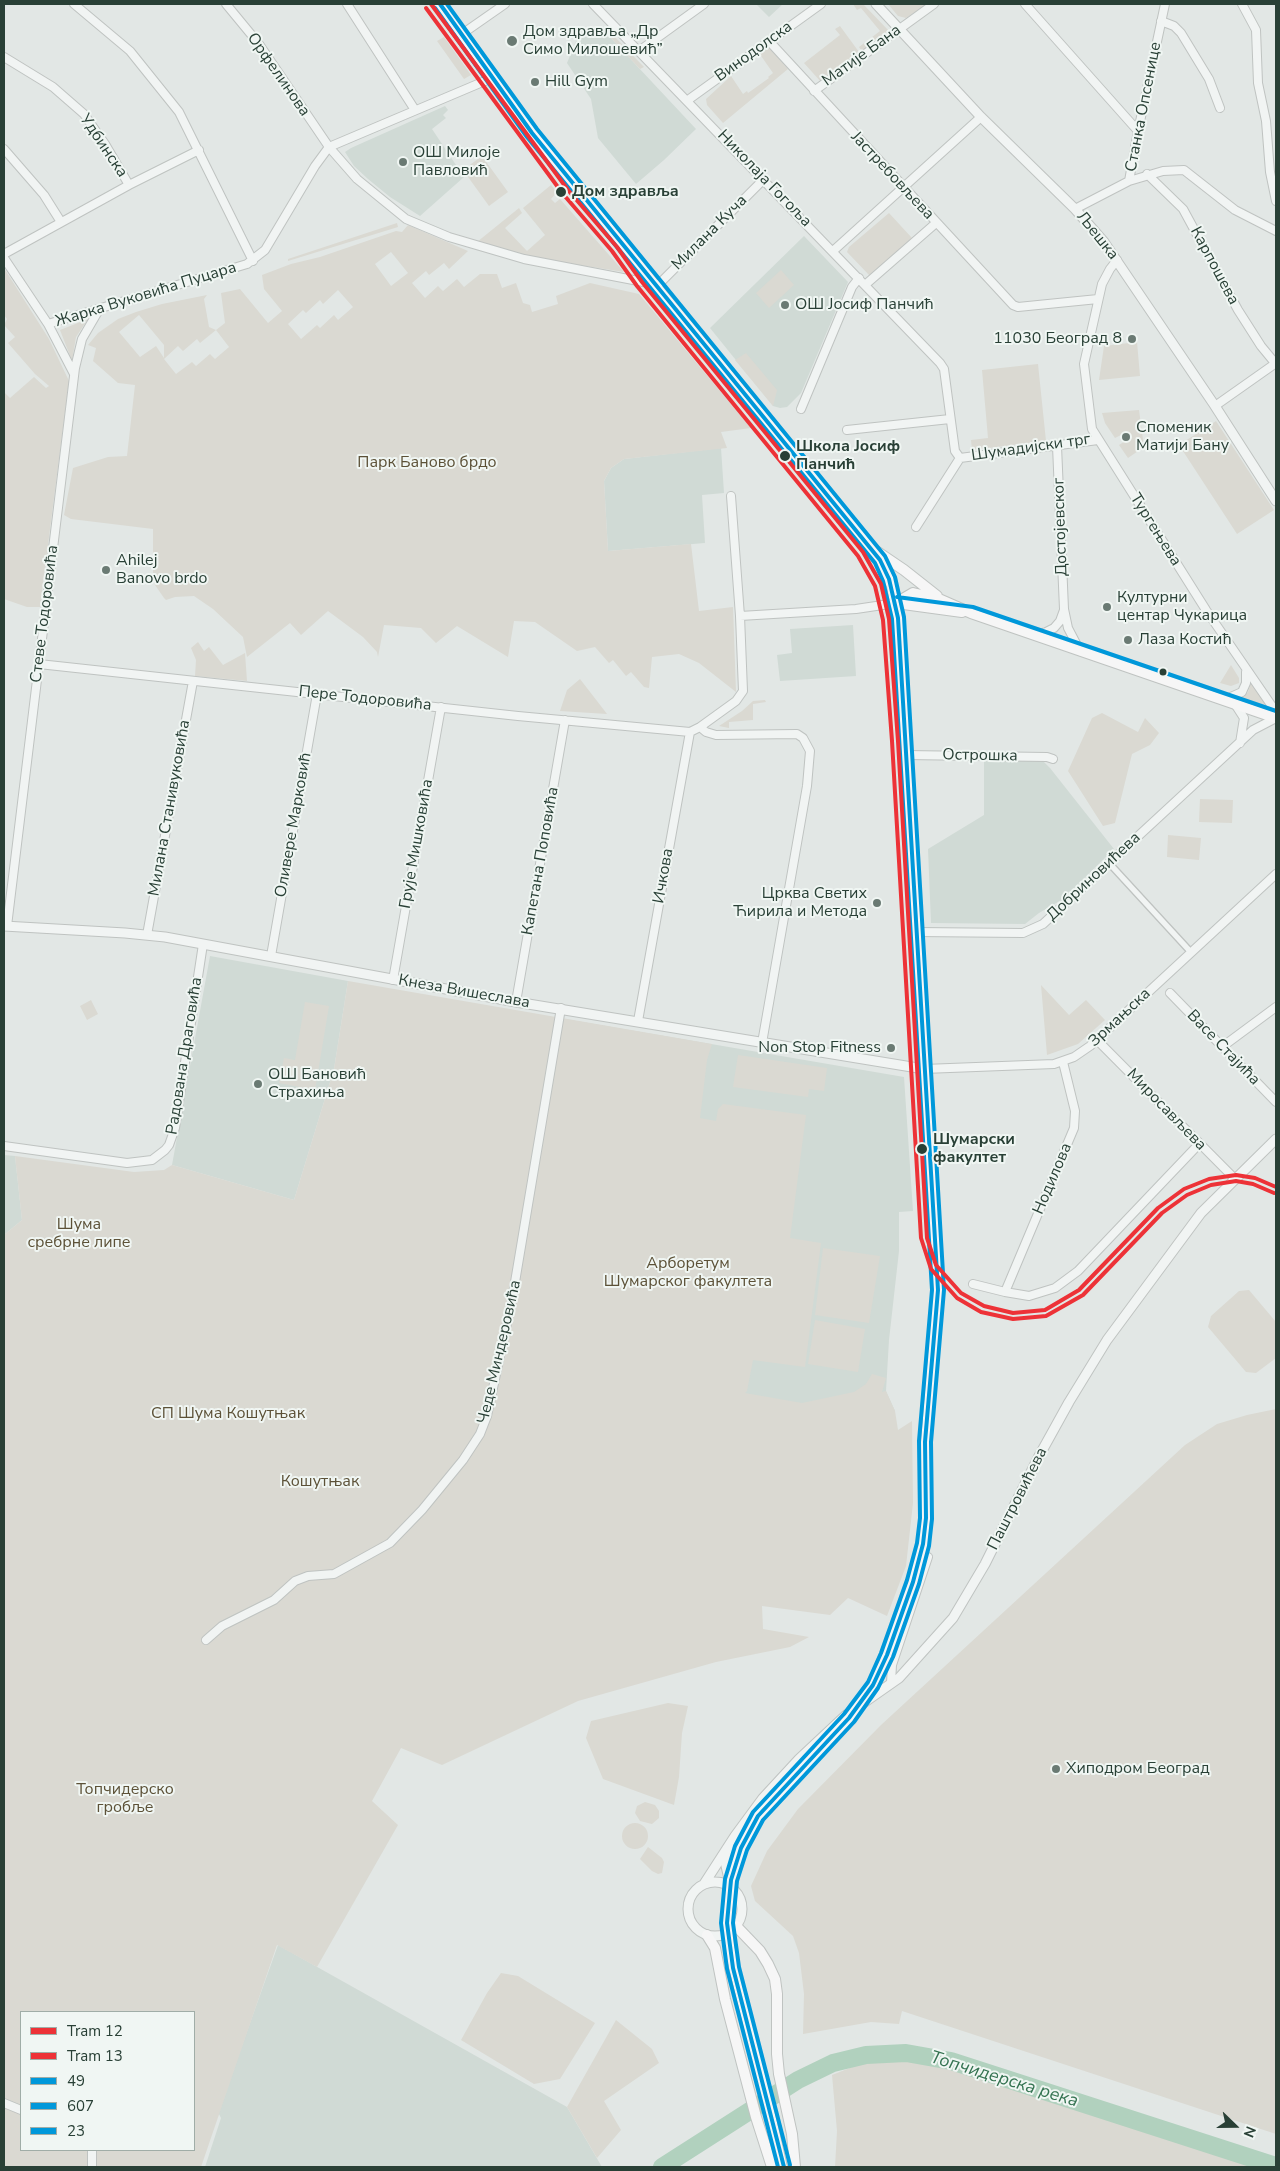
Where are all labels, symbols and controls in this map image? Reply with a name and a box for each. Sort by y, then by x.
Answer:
street label: Винодолска [712,18,796,86]
street label: Матије Бана [819,21,905,91]
place label: Дом здравља „Др Симо Милошевић” [523,22,663,60]
street label: Орфелинова [242,30,314,120]
marker: Дом здравља „Др Симо Милошевић” [505,34,519,48]
street label: Станка Опсенице [1122,40,1166,174]
place label: Hill Gym [545,72,608,92]
marker: Hill Gym [529,76,541,88]
street label: Удбинска [75,111,131,181]
street label: Николаја Гогоља [713,126,815,232]
street label: Јастребовљева [846,128,938,224]
place label: ОШ Милоје Павловић [413,143,500,181]
marker: ОШ Милоје Павловић [397,156,409,168]
place label: Дом здравља [572,182,679,202]
marker: Дом здравља [554,185,568,199]
street label: Милана Куча [668,191,752,275]
street label: Љешка [1072,208,1122,264]
street label: Карпошева [1185,224,1243,308]
street label: Жарка Вуковића Пуцара [53,258,239,332]
place label: ОШ Јосиф Панчић [795,295,934,315]
marker: ОШ Јосиф Панчић [779,299,791,311]
place label: 11030 Београд 8 [993,329,1122,349]
marker: 11030 Београд 8 [1126,333,1138,345]
place label: Споменик Матији Бану [1136,418,1229,456]
street label: Шумадијски трг [970,430,1092,466]
marker: Споменик Матији Бану [1120,431,1132,443]
place label: Школа Јосиф Панчић [796,437,900,475]
marker: Школа Јосиф Панчић [778,449,792,463]
park label: Парк Баново брдо [357,453,497,473]
street label: Достојевског [1050,477,1072,577]
street label: Тургењева [1125,490,1185,570]
street label: Стеве Тодоровића [27,544,63,684]
place label: Ahilej Banovo brdo [116,551,207,589]
marker: Ahilej Banovo brdo [100,564,112,576]
place label: Културни центар Чукарица [1117,588,1247,626]
marker: Културни центар Чукарица [1101,601,1113,613]
place label: Лаза Костић [1138,630,1232,650]
marker: Лаза Костић [1122,634,1134,646]
unlabelled marker [1158,667,1168,677]
street label: Пере Тодоровића [298,682,432,716]
street label: Милана Станивуковића [145,718,195,898]
street label: Острошка [942,746,1018,766]
street label: Оливере Марковић [272,751,316,899]
street label: Грује Мишковића [396,778,438,910]
street label: Капетана Поповића [518,785,564,937]
street label: Добриновићева [1043,829,1145,925]
street label: Ичкова [650,847,678,905]
place label: Црква Светих Ћирила и Метода [733,884,867,922]
marker: Црква Светих Ћирила и Метода [871,897,883,909]
street label: Кнеза Вишеслава [397,971,531,1013]
street label: Радована Драговића [163,976,207,1136]
street label: Зрмањска [1085,985,1155,1051]
street label: Васе Стајића [1182,1006,1264,1090]
place label: Non Stop Fitness [758,1038,881,1058]
marker: Non Stop Fitness [885,1042,897,1054]
place label: ОШ Бановић Страхиња [268,1065,366,1103]
street label: Миросављева [1122,1065,1210,1155]
marker: ОШ Бановић Страхиња [252,1078,264,1090]
place label: Шумарски факултет [933,1130,1015,1168]
street label: Нодилова [1029,1140,1077,1218]
marker: Шумарски факултет [915,1142,929,1156]
park label: Шума сребрне липе [28,1215,130,1253]
park label: Арборетум Шумарског факултета [604,1254,772,1292]
street label: Чеде Миндеровића [474,1278,526,1426]
park label: СП Шума Кошутњак [151,1404,305,1424]
street label: Паштровићева [984,1445,1052,1553]
park label: Кошутњак [281,1472,359,1492]
place label: Хиподром Београд [1066,1759,1210,1779]
marker: Хиподром Београд [1050,1763,1062,1775]
park label: Топчидерско гробље [76,1780,174,1818]
legend [20,2011,195,2151]
text: Tram 12 [67,2021,123,2041]
text: Tram 13 [67,2046,123,2066]
water label: Топчидерска река [927,2047,1081,2113]
text: 49 [67,2071,85,2091]
text: 607 [67,2096,94,2116]
north arrow [1210,2101,1260,2151]
text: 23 [67,2121,85,2141]
text: N [1239,2123,1260,2140]

